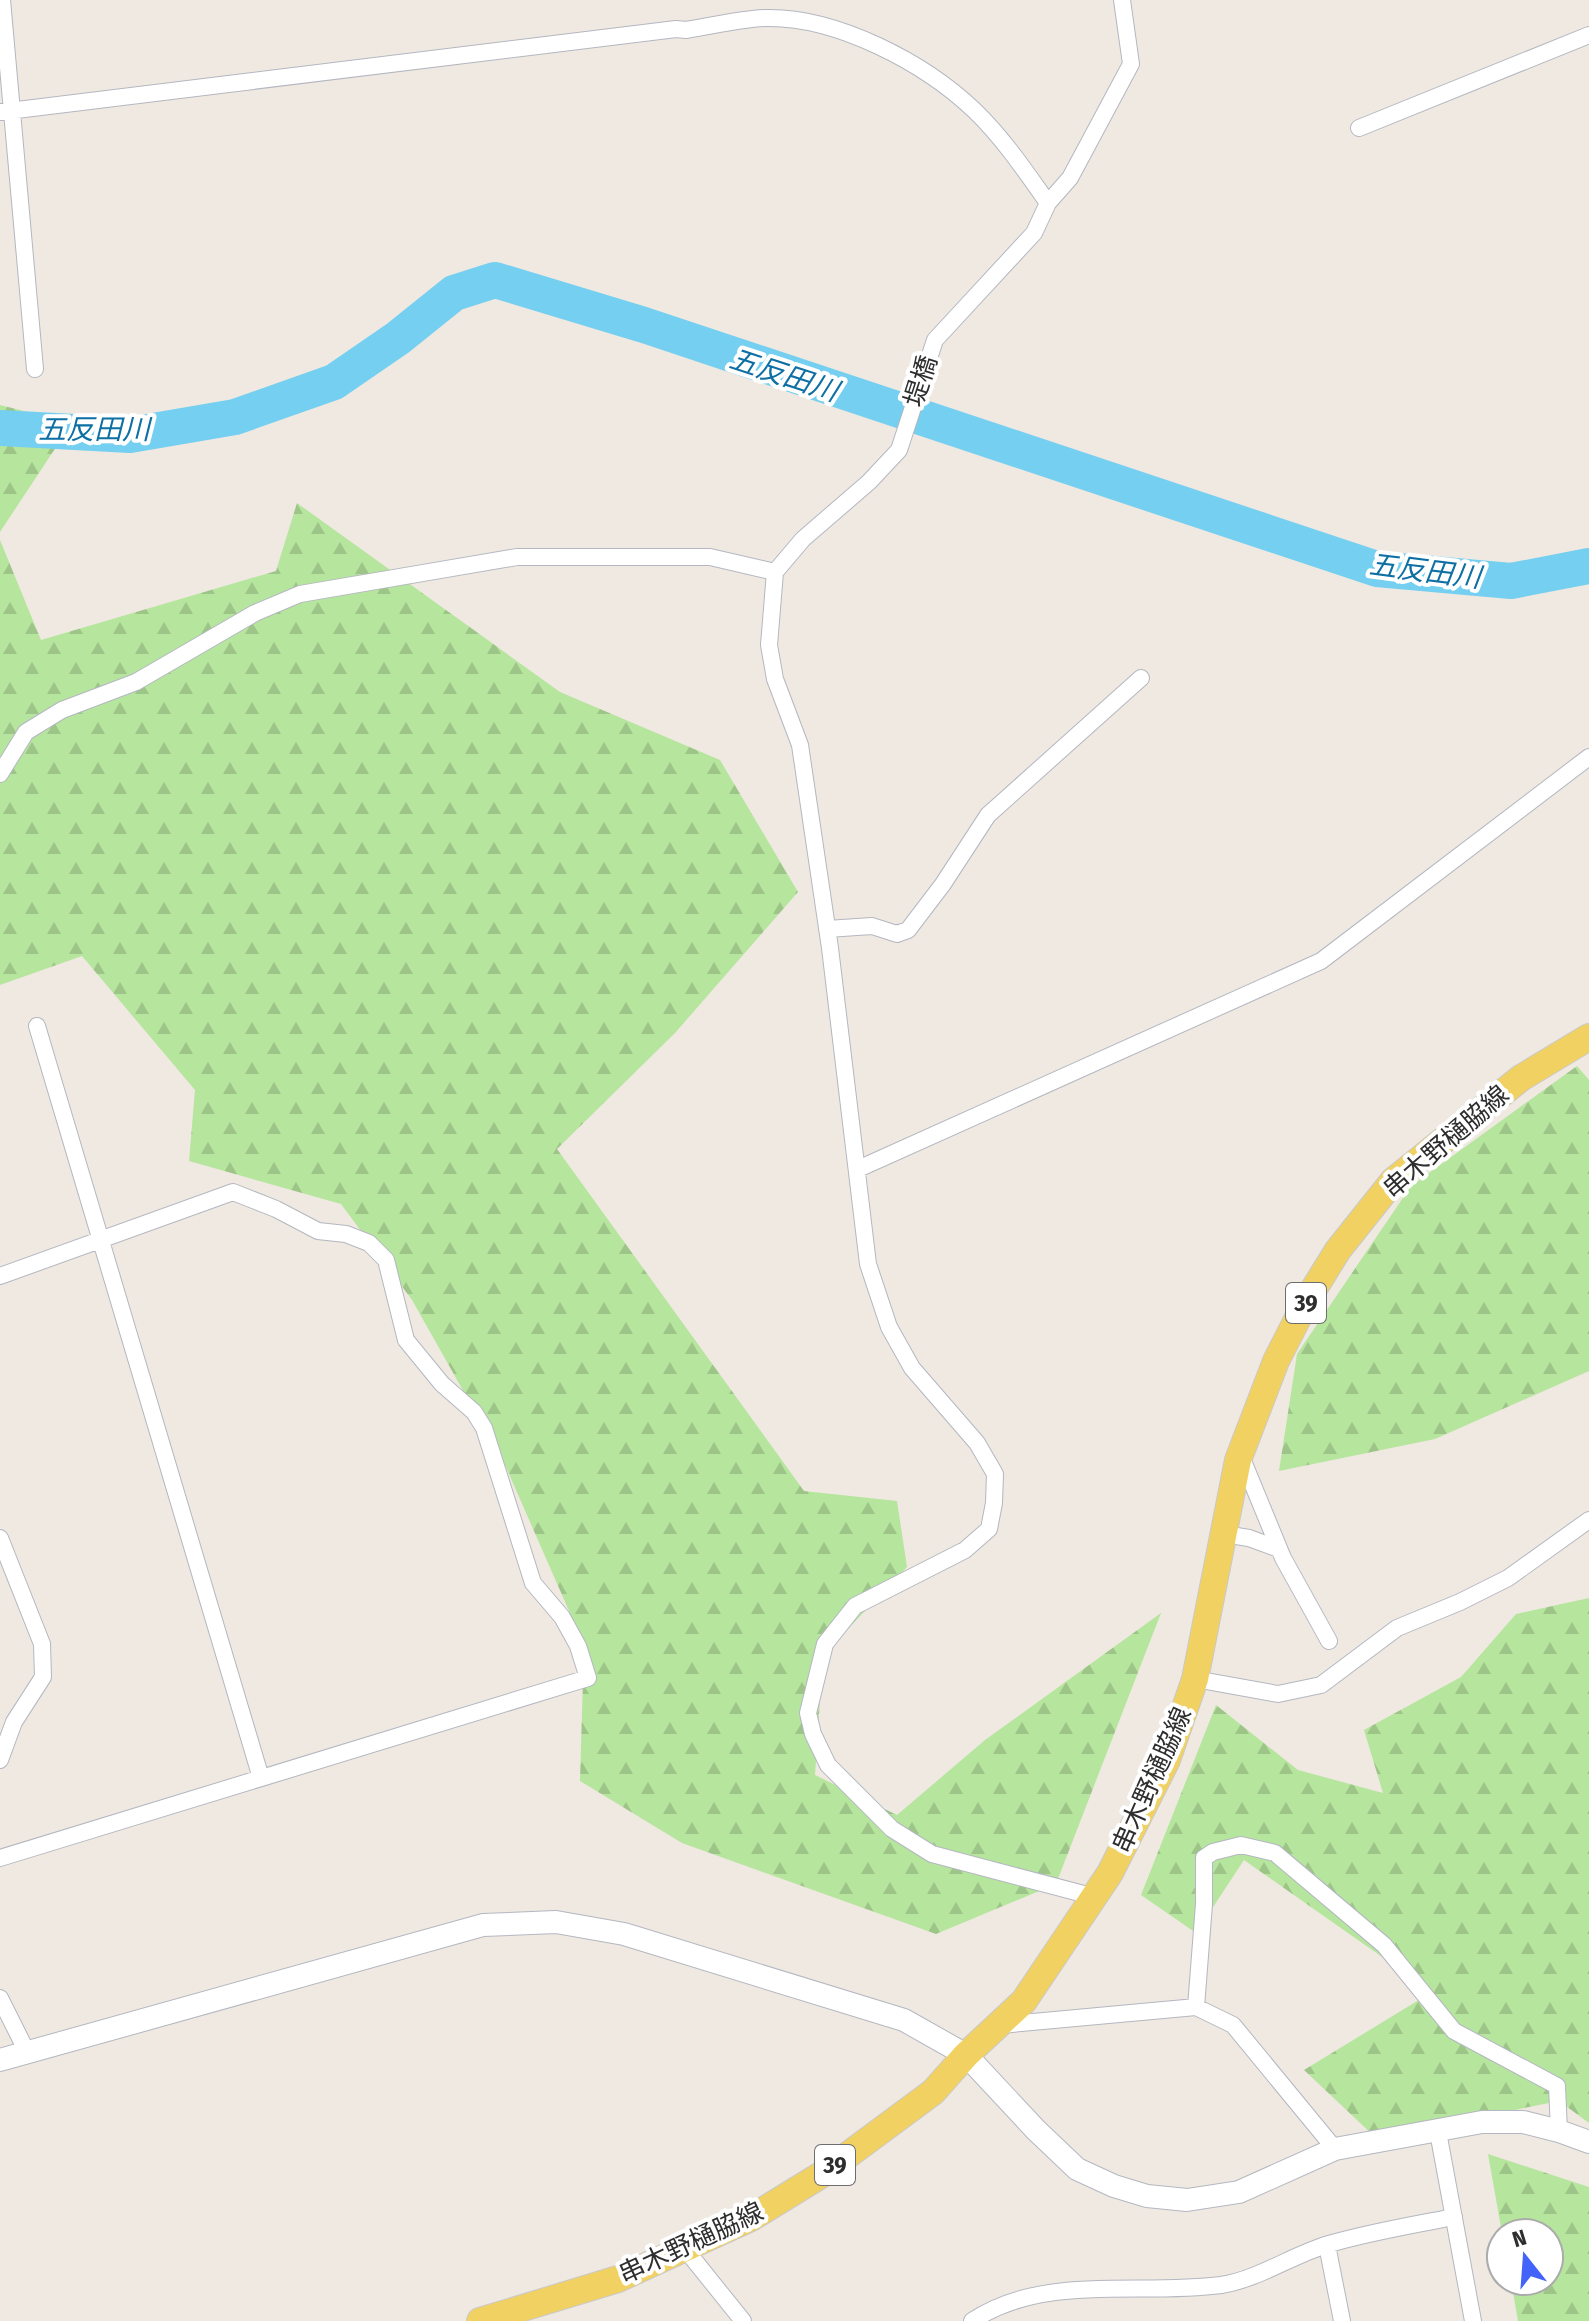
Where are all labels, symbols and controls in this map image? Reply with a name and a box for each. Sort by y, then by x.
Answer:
water label: 五反田川 [726,342,845,409]
street label: 堤橋 [898,351,944,411]
water label: 五反田川 [38,413,153,446]
water label: 五反田川 [1367,548,1486,595]
street label: 串木野樋脇線 [1377,1079,1515,1205]
road number: 39 [1286,1283,1326,1323]
street label: 串木野樋脇線 [1106,1702,1198,1858]
road number: 39 [815,2145,855,2185]
street label: 串木野樋脇線 [614,2196,768,2290]
north arrow [1485,2217,1565,2297]
text: N [1509,2224,1530,2253]

